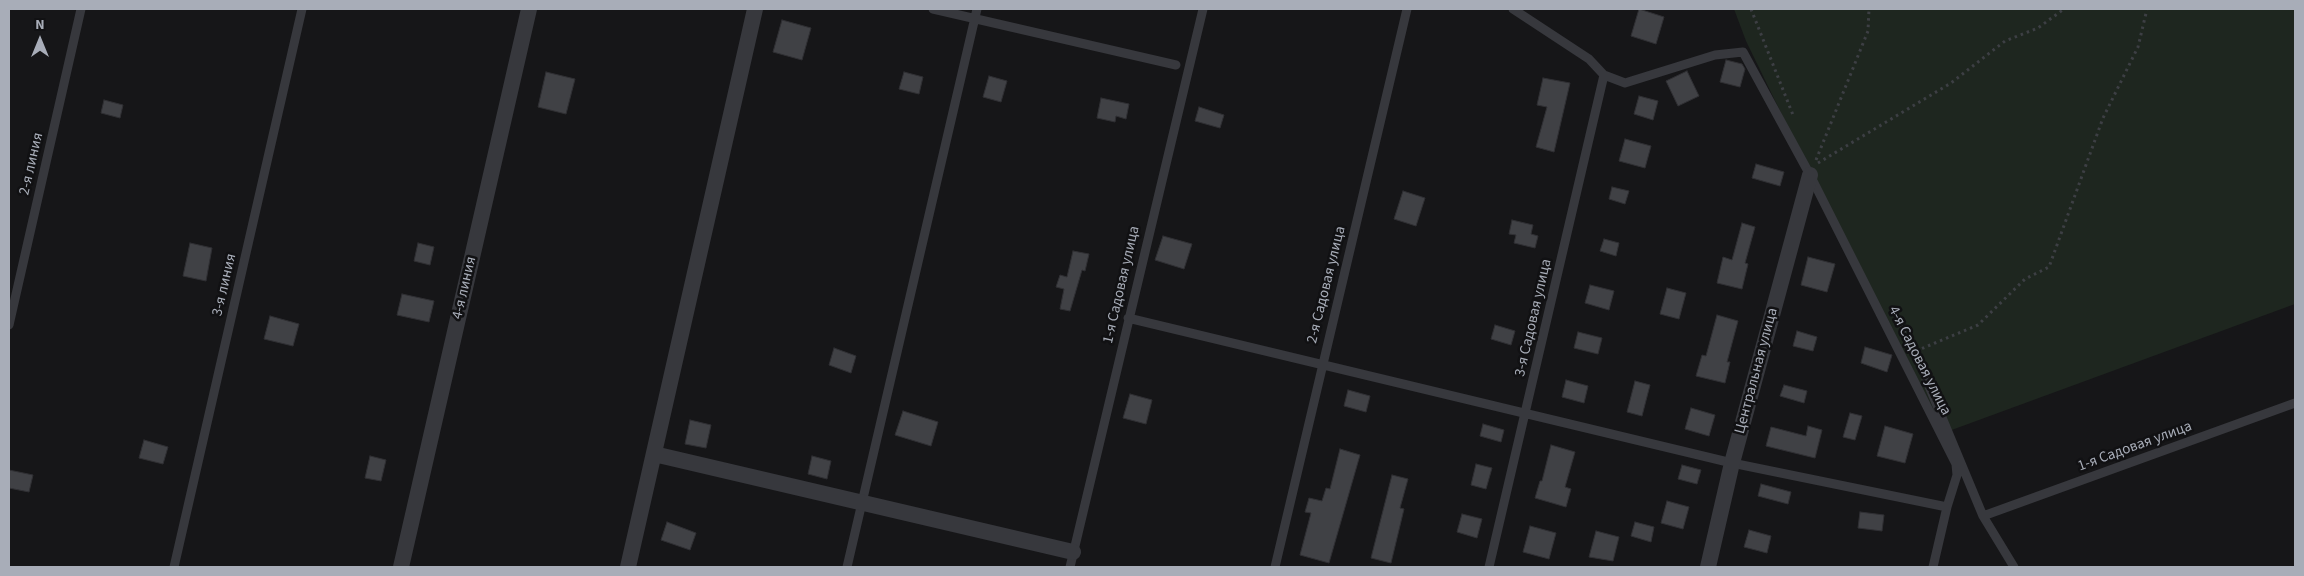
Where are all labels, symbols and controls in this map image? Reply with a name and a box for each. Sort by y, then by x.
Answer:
north arrow [15,15,65,65]
text: N [35,15,45,35]
street label: 2-я линия [16,131,48,197]
street label: 1-я Садовая улица [1100,224,1144,346]
street label: 2-я Садовая улица [1304,225,1350,345]
street label: 3-я линия [209,252,241,318]
street label: 4-я линия [449,255,481,321]
street label: 3-я Садовая улица [1512,257,1556,379]
street label: 4-я Садовая улица [1884,303,1954,419]
street label: Центральная улица [1732,306,1782,436]
street label: 1-я Садовая улица [2075,418,2195,476]

